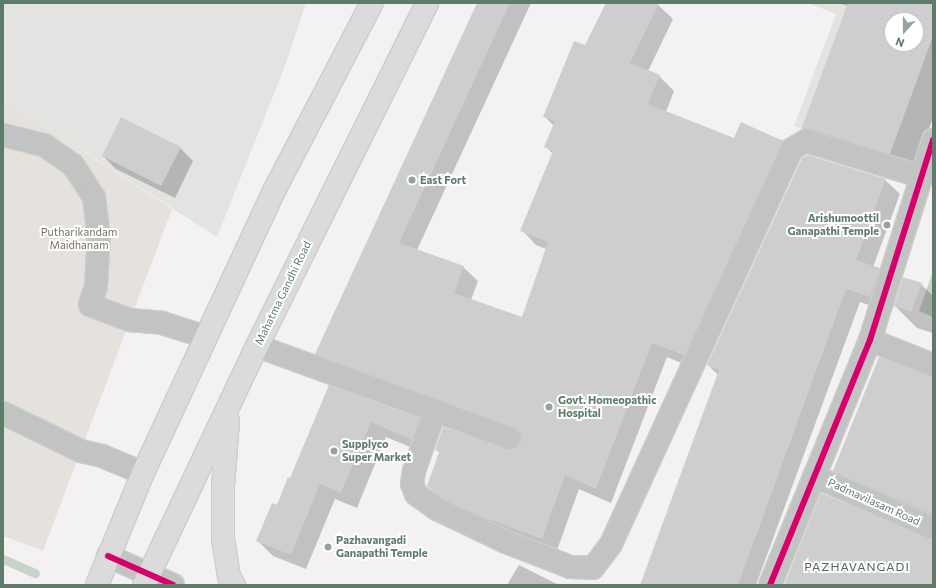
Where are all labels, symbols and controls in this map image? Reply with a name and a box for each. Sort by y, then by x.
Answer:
north arrow [884,12,924,52]
text: N [894,35,906,50]
place label: East Fort [420,173,466,187]
marker: East Fort [407,175,417,185]
place label: Arishumoottil Ganapathi Temple [788,212,879,238]
marker: Arishumoottil Ganapathi Temple [882,220,892,230]
park label: Putharikandam Maidhanam [41,226,117,252]
street label: Mahatma Gandhi Road [252,239,314,347]
place label: Govt. Homeopathic Hospital [558,394,656,420]
marker: Govt. Homeopathic Hospital [543,401,555,413]
place label: Supplyco Super Market [342,438,411,464]
marker: Supplyco Super Market [329,446,339,456]
street label: Padmavilasam Road [826,476,922,528]
place label: Pazhavangadi Ganapathi Temple [336,534,427,560]
marker: Pazhavangadi Ganapathi Temple [323,542,333,552]
district label: PAZHAVANGADI [804,560,910,574]

